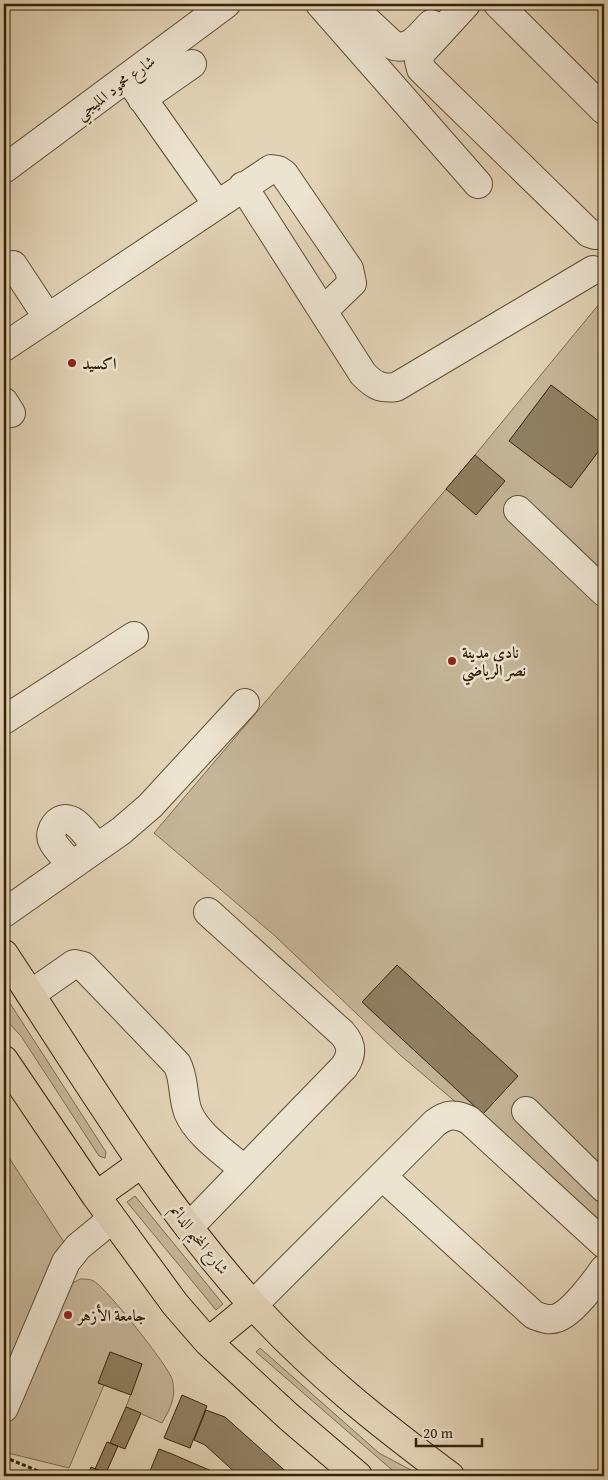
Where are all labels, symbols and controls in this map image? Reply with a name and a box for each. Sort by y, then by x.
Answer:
street label: شارع محمود المليجي [70,49,162,128]
place label: اكسيد [82,351,117,375]
marker: اكسيد [66,357,78,369]
place label: نادي مدينة نصر الرياضي [462,640,526,686]
marker: نادي مدينة نصر الرياضي [446,655,458,667]
street label: شارع المخيم الدائم [161,1199,235,1283]
place label: جامعة الأزهر [76,1303,146,1327]
marker: جامعة الأزهر [62,1309,74,1321]
scale bar [416,1415,482,1447]
text: 20 m [423,1422,454,1443]

